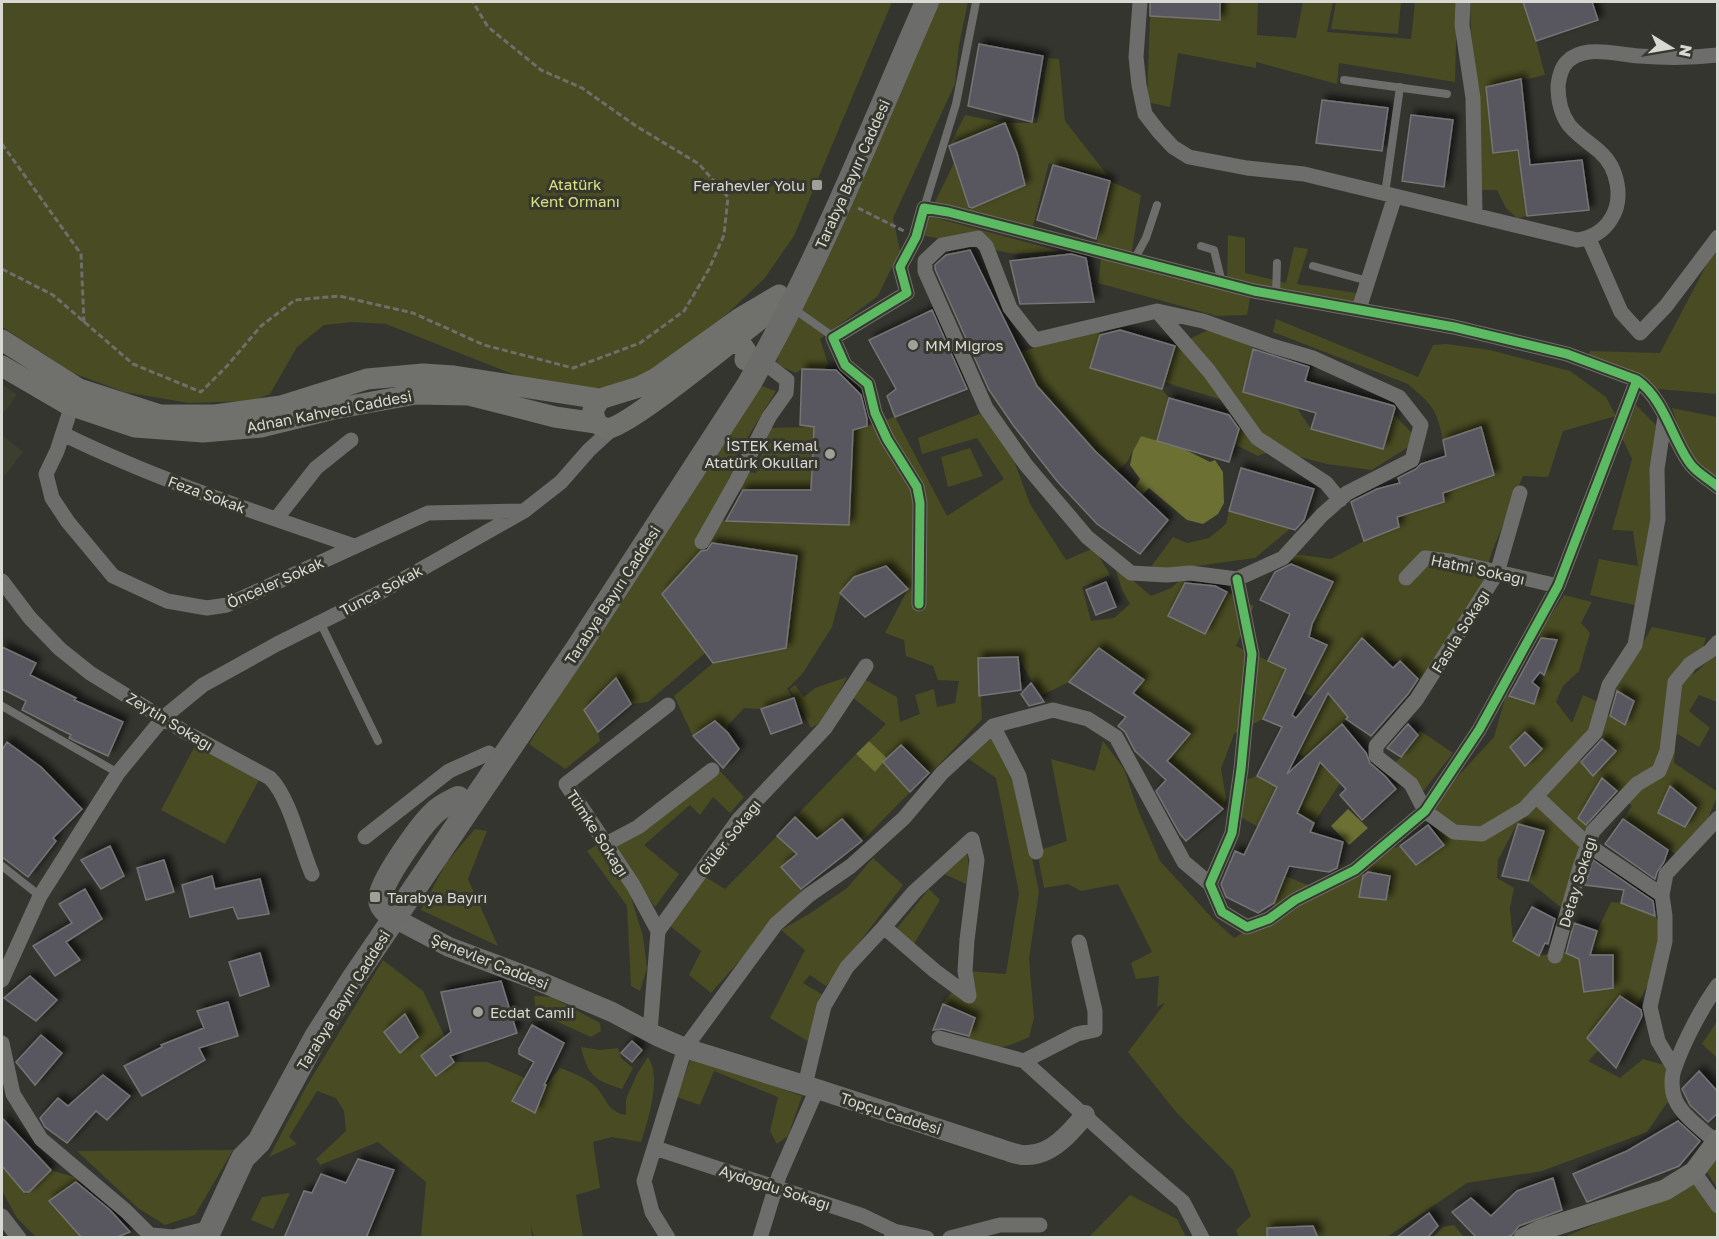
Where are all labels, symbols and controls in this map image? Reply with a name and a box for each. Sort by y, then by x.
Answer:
north arrow [1641,18,1701,78]
text: N [1675,43,1697,59]
street label: Tarabya Bayırı Caddesi [811,96,893,252]
park label: Atatürk Kent Ormanı [530,175,620,210]
place label: Ferahevler Yolu [693,176,805,194]
marker: Ferahevler Yolu [810,178,824,192]
place label: MM Migros [925,336,1003,354]
marker: MM Migros [906,338,920,352]
street label: Adnan Kahveci Caddesi [245,386,413,436]
place label: İSTEK Kemal Atatürk Okulları [704,436,818,471]
marker: İSTEK Kemal Atatürk Okulları [823,447,837,461]
street label: Feza Sokak [166,472,249,517]
street label: Tarabya Bayırı Caddesi [560,522,664,668]
street label: Hatmi Sokağı [1429,550,1527,588]
street label: Önceler Sokak [224,552,327,611]
street label: Tunca Sokak [337,561,426,619]
street label: Fasıla Sokağı [1427,586,1493,676]
street label: Zeytin Sokağı [124,688,216,754]
street label: Tümke Sokağı [563,786,633,880]
street label: Güler Sokağı [694,796,764,878]
street label: Detay Sokağı [1555,834,1599,930]
place label: Tarabya Bayırı [387,888,487,906]
marker: Tarabya Bayırı [368,890,382,904]
street label: Tarabya Bayırı Caddesi [293,927,393,1073]
street label: Şenevler Caddesi [429,929,551,993]
place label: Ecdat Camii [490,1003,574,1021]
marker: Ecdat Camii [471,1005,485,1019]
street label: Topçu Caddesi [838,1088,944,1138]
street label: Aydoğdu Sokağı [717,1161,833,1213]

